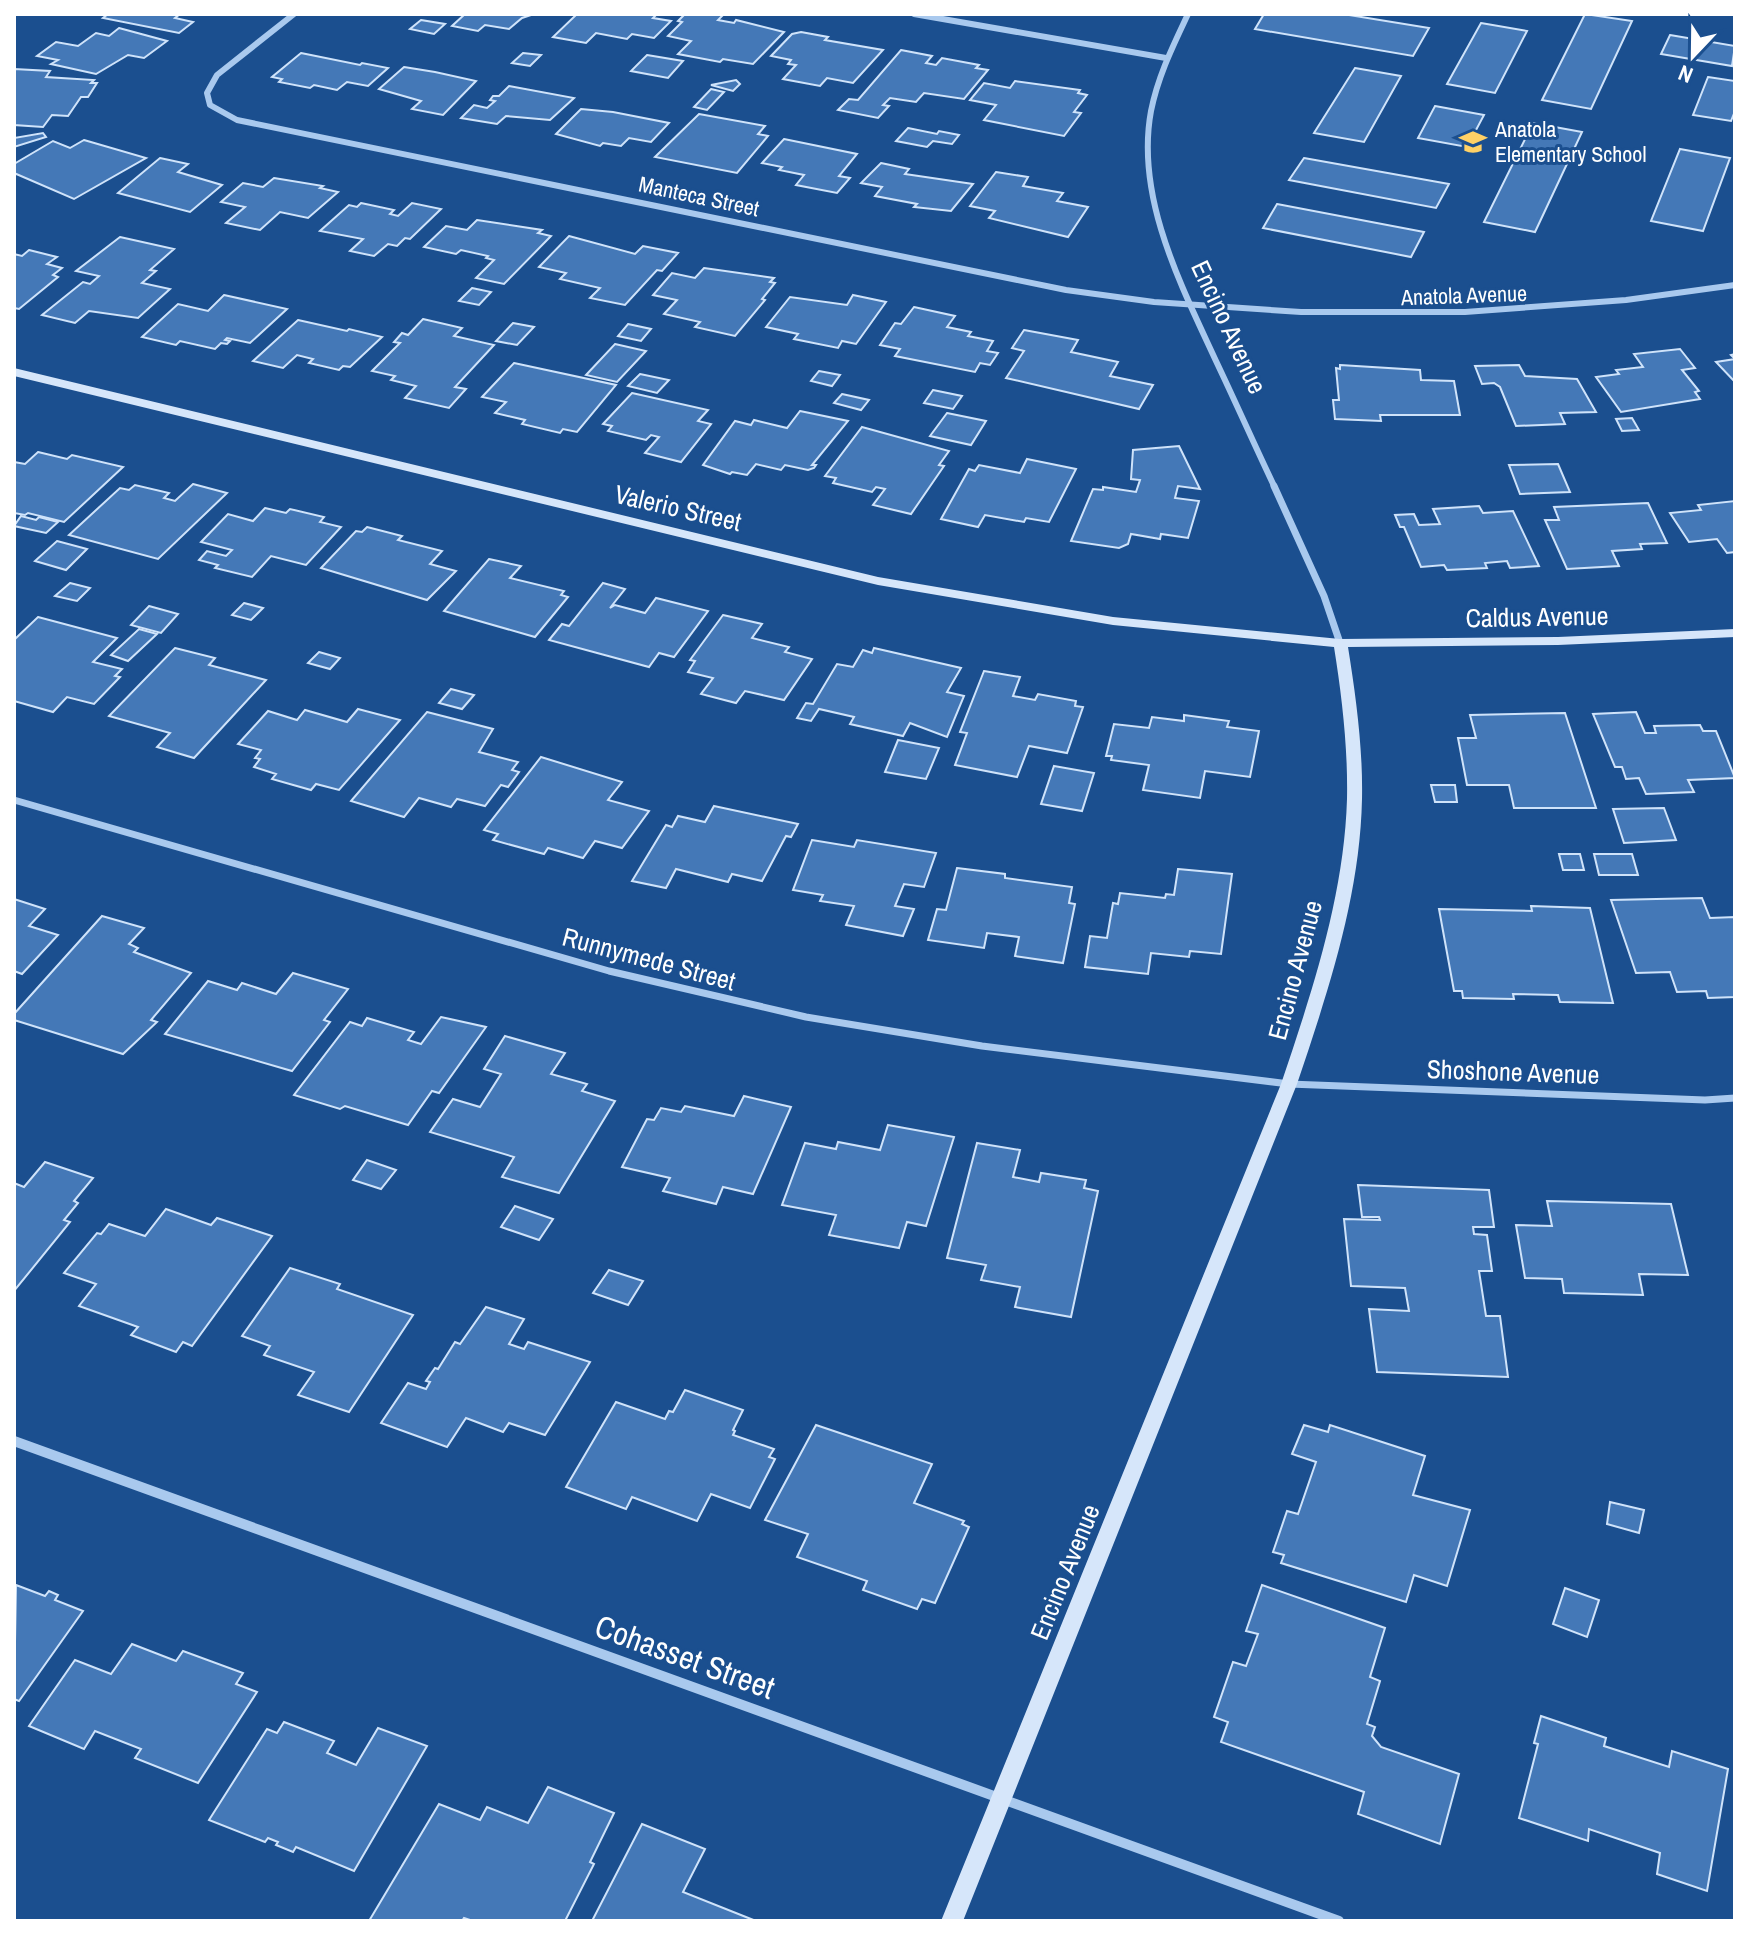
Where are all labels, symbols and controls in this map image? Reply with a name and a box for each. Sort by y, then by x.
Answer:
north arrow [1653,16,1733,96]
text: N [1674,58,1697,91]
place label: Anatola Elementary School [1494,114,1646,169]
school or university icon: Anatola Elementary School [1458,127,1488,157]
street label: Manteca Street [636,169,762,223]
street label: Encino Avenue [1183,255,1276,399]
street label: Anatola Avenue [1399,278,1528,312]
street label: Valerio Street [611,476,745,539]
street label: Caldus Avenue [1465,598,1609,635]
street label: Encino Avenue [1259,896,1330,1044]
street label: Runnymede Street [559,919,740,998]
street label: Shoshone Avenue [1426,1051,1600,1092]
street label: Encino Avenue [1022,1499,1108,1645]
street label: Cohasset Street [589,1604,781,1709]

